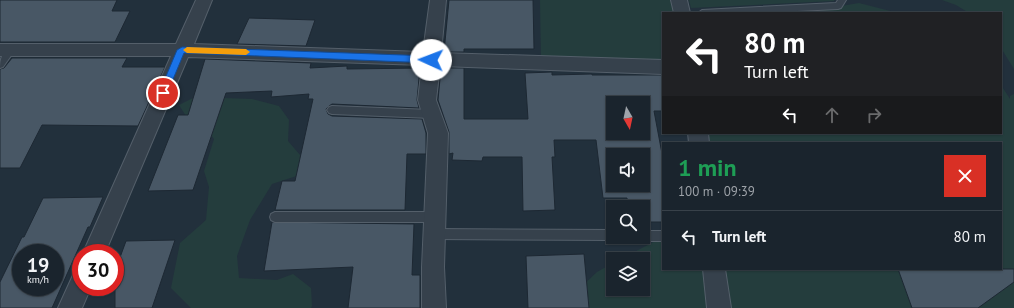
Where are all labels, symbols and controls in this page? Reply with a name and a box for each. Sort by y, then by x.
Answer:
text: 80 m [744,24,805,61]
icon: left [678,28,730,80]
position arrow [410,39,452,81]
text: Turn left [744,60,809,83]
pin [146,76,180,110]
icon: arrive [152,82,174,104]
north arrow [606,96,650,140]
map controls [606,96,650,296]
icon: left [779,104,801,126]
icon: ahead [821,104,843,126]
icon: right [863,104,885,126]
button: sound [606,148,650,192]
text: 1 min [678,152,737,183]
button: close [944,155,986,197]
text: 100 m · 09:39 [678,183,755,200]
button: search [606,200,650,244]
icon: left [678,226,700,248]
text: Turn left [712,227,766,246]
text: 80 m [953,227,986,246]
speed limit sign: 30 [72,244,124,296]
text: 19 [27,252,49,278]
button: layers [606,252,650,296]
text: km/h [27,273,49,286]

